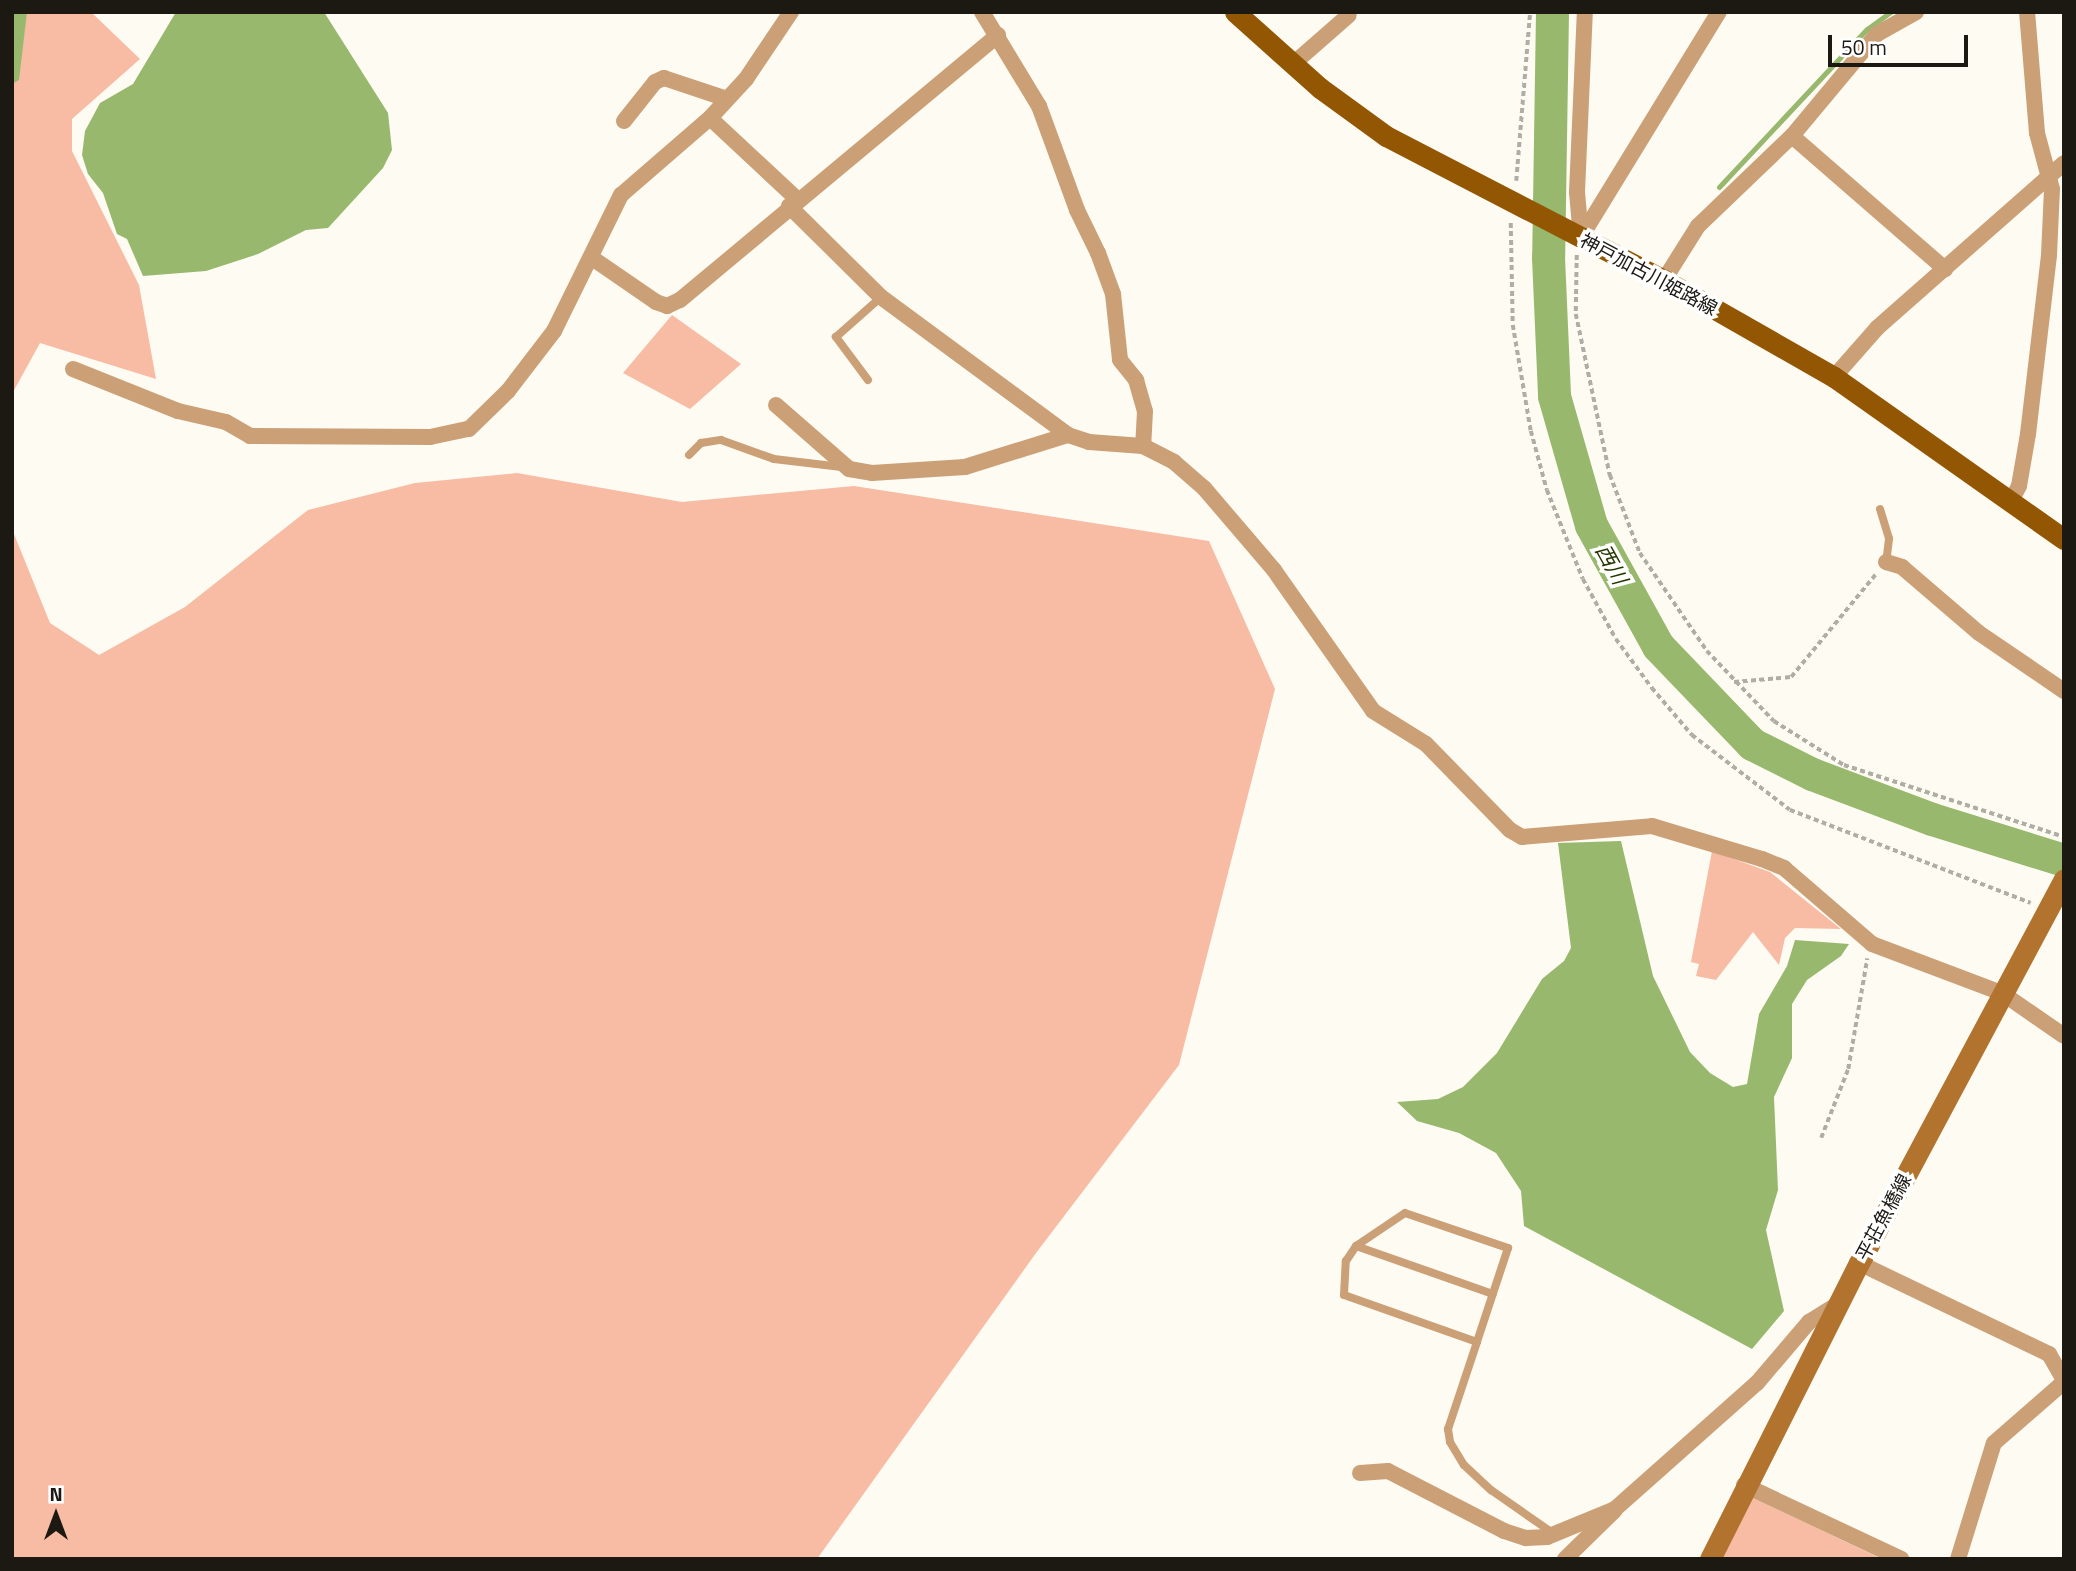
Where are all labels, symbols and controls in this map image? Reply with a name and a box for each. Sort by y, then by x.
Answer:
scale bar [1831,21,1971,65]
text: 50 m [1841,31,1887,63]
street label: 神戸加古川姫路線 [1577,228,1721,320]
water label: 西川 [1591,540,1633,588]
street label: 平荘魚橋線 [1851,1170,1915,1264]
text: N [49,1479,63,1508]
north arrow [21,1480,91,1550]

